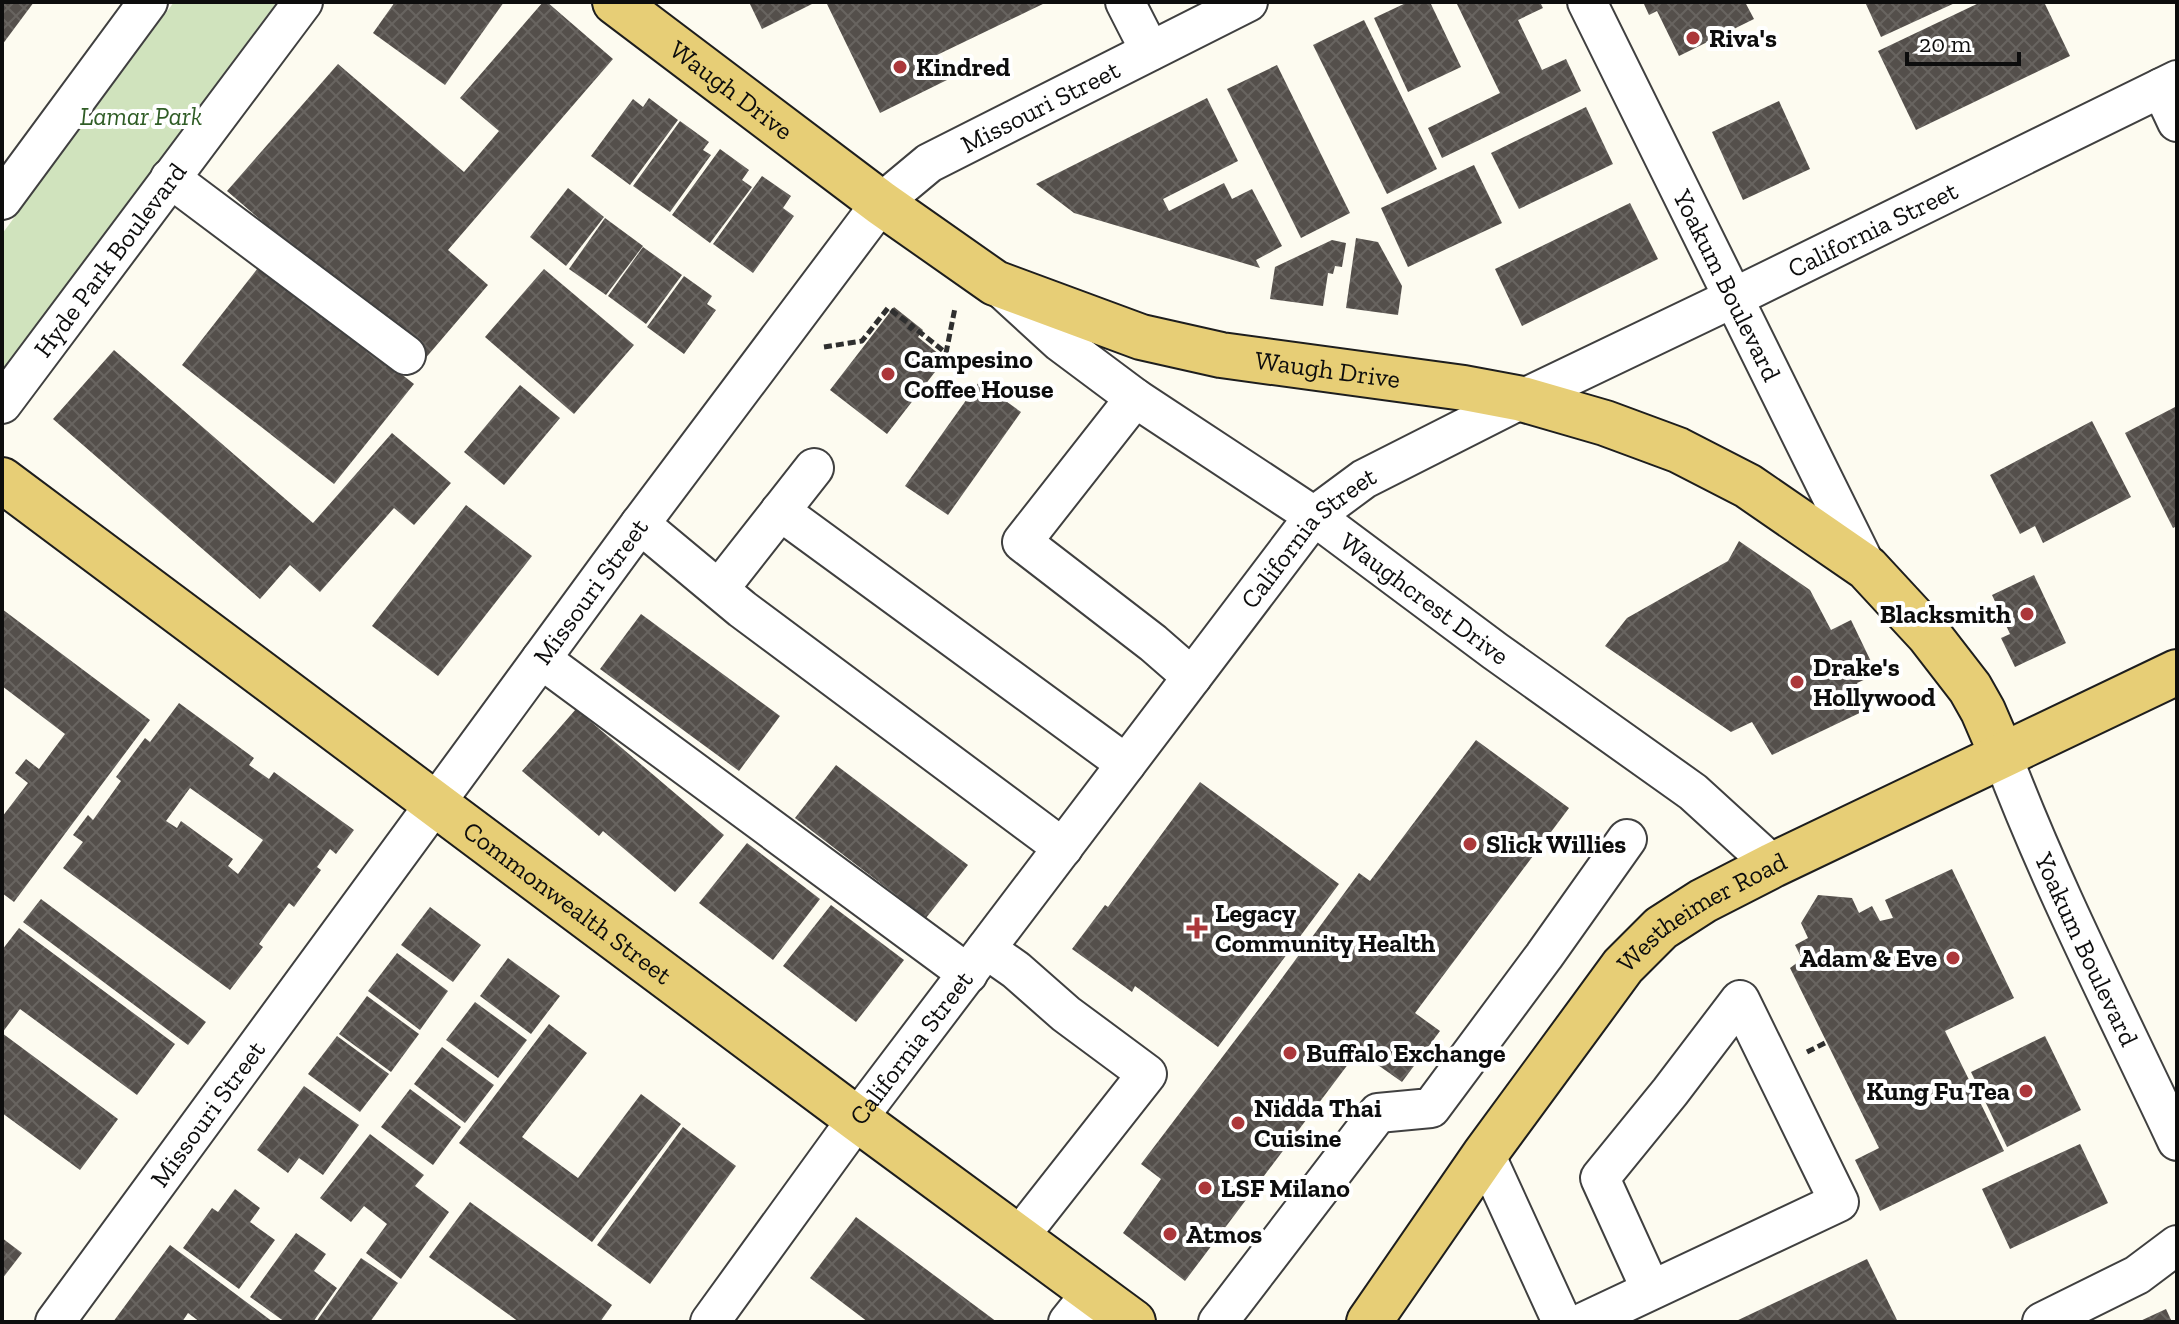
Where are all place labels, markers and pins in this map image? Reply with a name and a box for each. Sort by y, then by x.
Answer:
place label: Riva's [1709,22,1777,54]
marker: Riva's [1684,29,1702,47]
place label: Kindred [916,51,1011,83]
marker: Kindred [891,58,909,76]
place label: Campesino Coffee House [904,343,1054,405]
marker: Campesino Coffee House [879,365,897,383]
place label: Blacksmith [1880,598,2011,630]
marker: Blacksmith [2018,605,2036,623]
place label: Drake's Hollywood [1813,651,1936,713]
marker: Drake's Hollywood [1788,673,1806,691]
place label: Slick Willies [1486,828,1626,860]
marker: Slick Willies [1461,835,1479,853]
place label: Legacy Community Health [1215,897,1435,959]
marker: Legacy Community Health [1186,917,1208,939]
place label: Adam & Eve [1799,942,1937,974]
marker: Adam & Eve [1944,949,1962,967]
place label: Buffalo Exchange [1306,1037,1506,1069]
marker: Buffalo Exchange [1281,1044,1299,1062]
place label: Kung Fu Tea [1866,1075,2010,1107]
marker: Kung Fu Tea [2017,1082,2035,1100]
place label: Nidda Thai Cuisine [1254,1092,1382,1154]
marker: Nidda Thai Cuisine [1229,1114,1247,1132]
place label: LSF Milano [1221,1172,1350,1204]
marker: LSF Milano [1196,1179,1214,1197]
place label: Atmos [1186,1218,1262,1250]
marker: Atmos [1161,1225,1179,1243]

